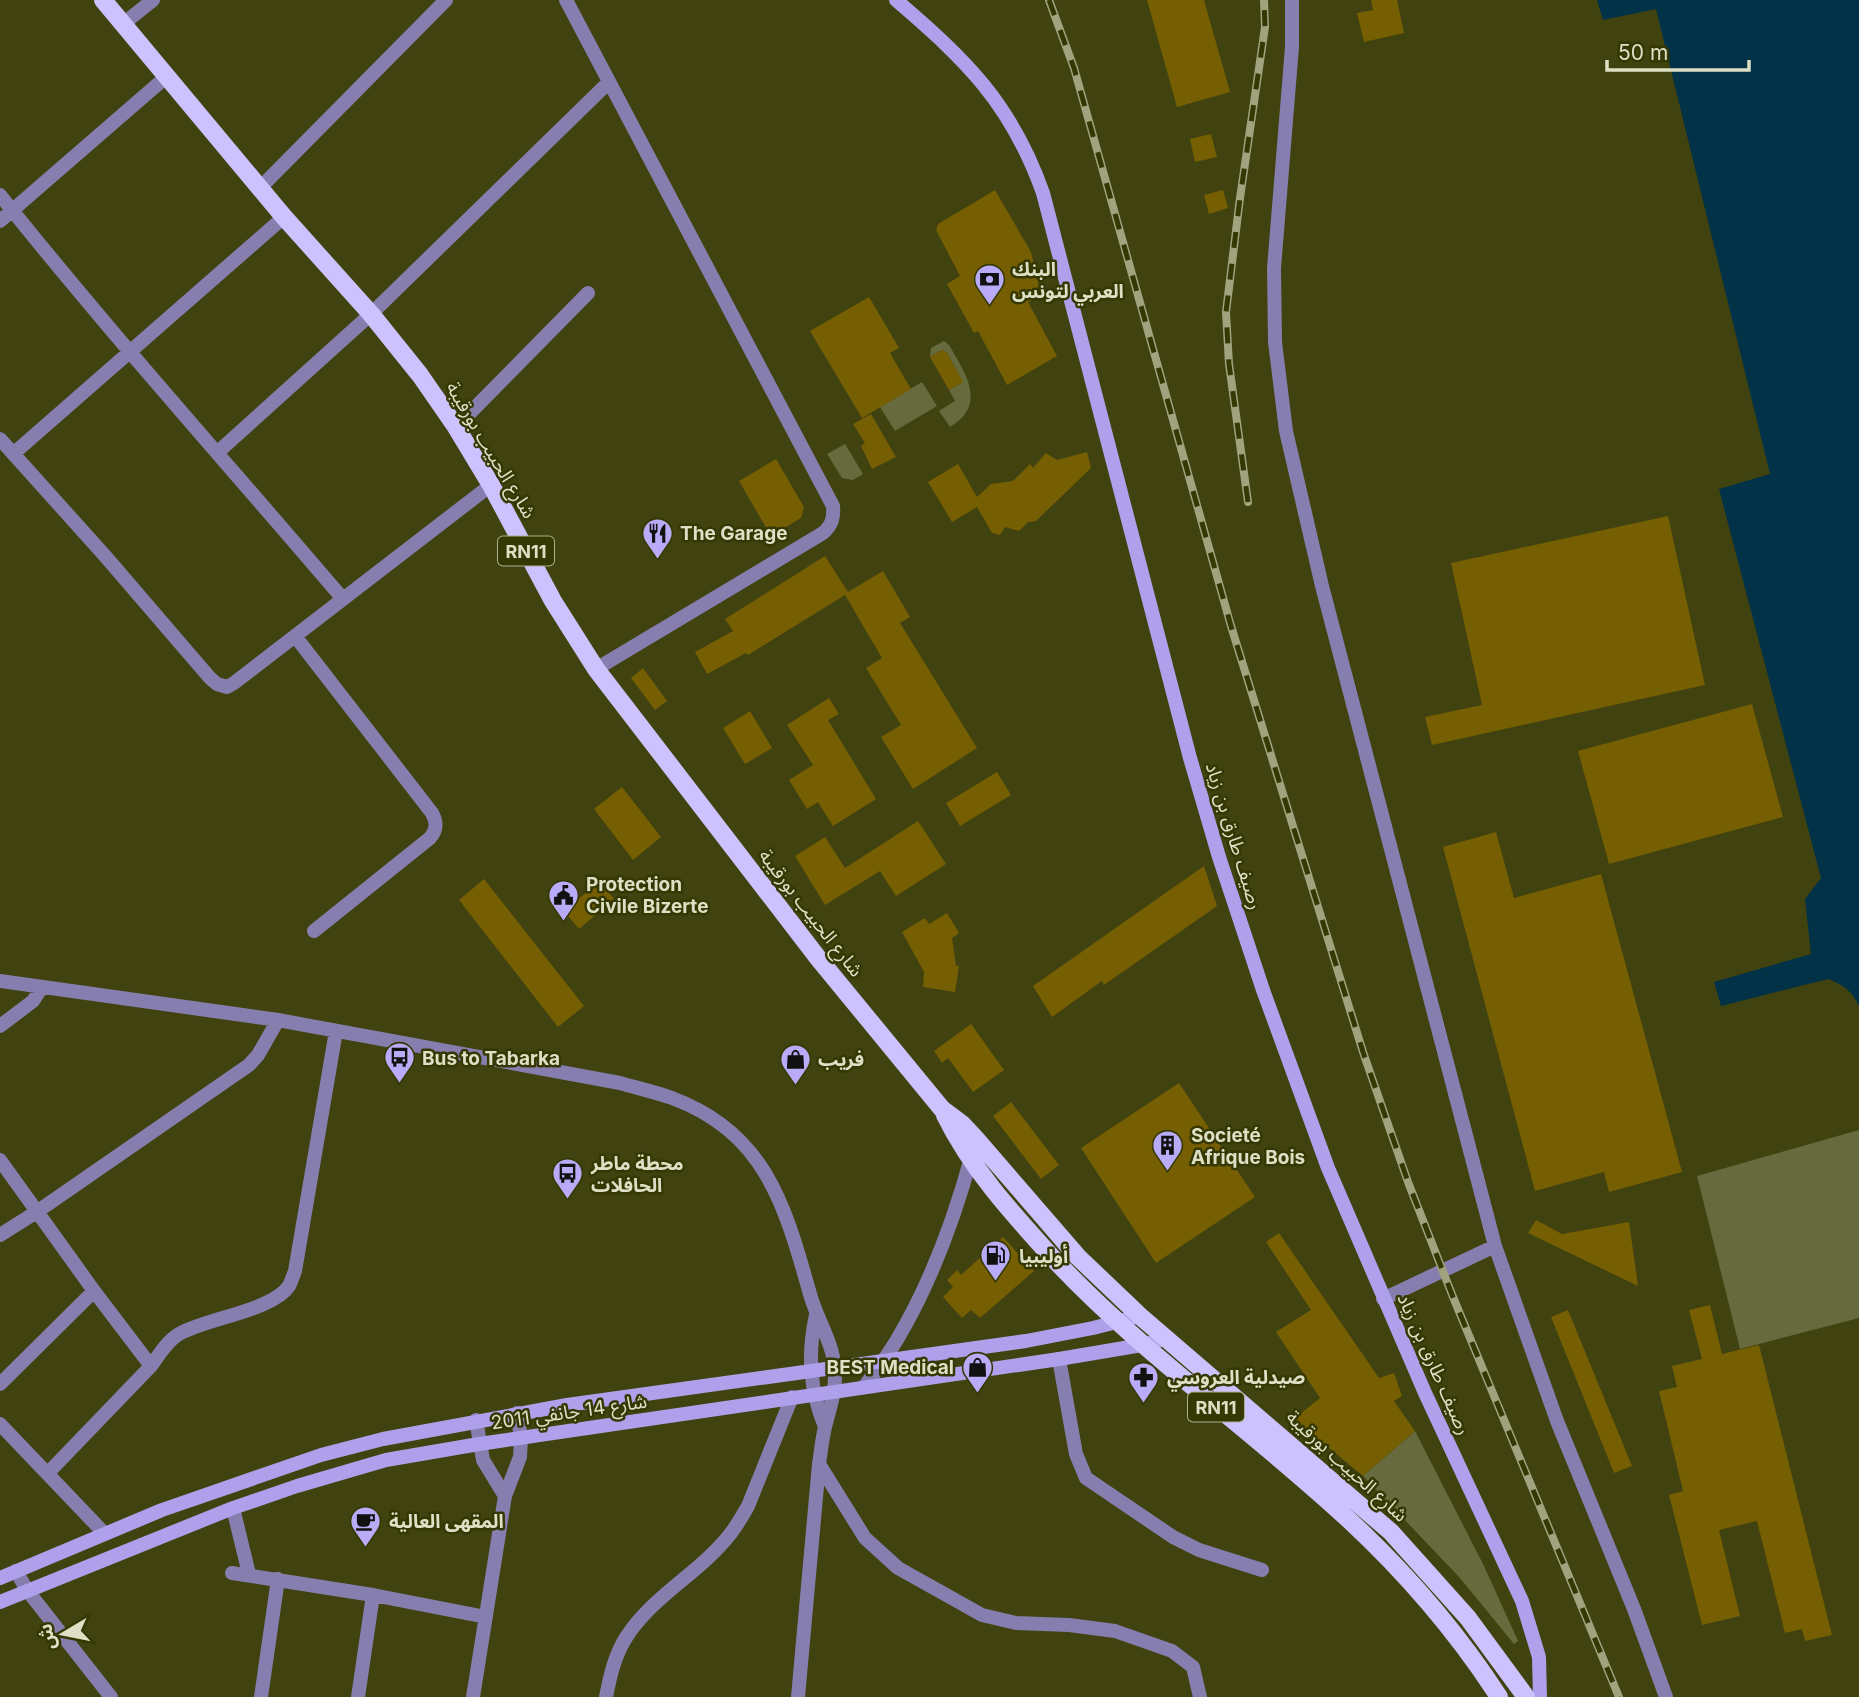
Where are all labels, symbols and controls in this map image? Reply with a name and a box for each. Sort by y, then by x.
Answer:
scale bar [1607,28,1749,72]
text: 50 m [1618,40,1668,65]
place label: البنك العربي لتونس [1012,258,1124,306]
bank icon: البنك العربي لتونس [972,263,1006,307]
street label: شارع الحبيب بورقيبة [439,377,541,524]
restaurant icon: The Garage [640,516,674,560]
place label: The Garage [680,522,787,545]
road number: RN11 [498,536,554,566]
street label: رصيف طارق بن زياد [1201,760,1267,912]
street label: شارع الحبيب بورقيبة [753,845,868,983]
place label: Protection Civile Bizerte [586,873,708,918]
public building icon: Protection Civile Bizerte [546,878,580,922]
bus stop icon: Bus to Tabarka [382,1041,416,1085]
shop icon: فريب [778,1042,812,1086]
place label: Bus to Tabarka [422,1047,560,1070]
place label: فريب [818,1048,864,1071]
place label: Societé Afrique Bois [1191,1124,1305,1169]
building icon: Societé Afrique Bois [1151,1129,1185,1173]
place label: محطة ماطر الحافلات [590,1152,684,1197]
bus stop icon: محطة ماطر الحافلات [551,1157,585,1201]
fuel station icon: أوليبيا [979,1239,1013,1283]
place label: أوليبيا [1019,1243,1068,1268]
street label: رصيف طارق بن زياد [1392,1290,1476,1438]
shop icon: BEST Medical [960,1350,994,1394]
place label: BEST Medical [827,1356,954,1379]
pharmacy icon: صيدلية العروسي [1127,1360,1161,1404]
place label: صيدلية العروسي [1167,1366,1305,1392]
street label: شارع 14 جانفي 2011 [489,1390,649,1438]
road number: RN11 [1188,1392,1244,1422]
street label: شارع الحبيب بورقيبة [1280,1405,1412,1528]
cafe icon: المقهى العالية [349,1504,383,1548]
place label: المقهى العالية [389,1510,504,1533]
north arrow [28,1599,98,1669]
text: ش [33,1622,60,1652]

